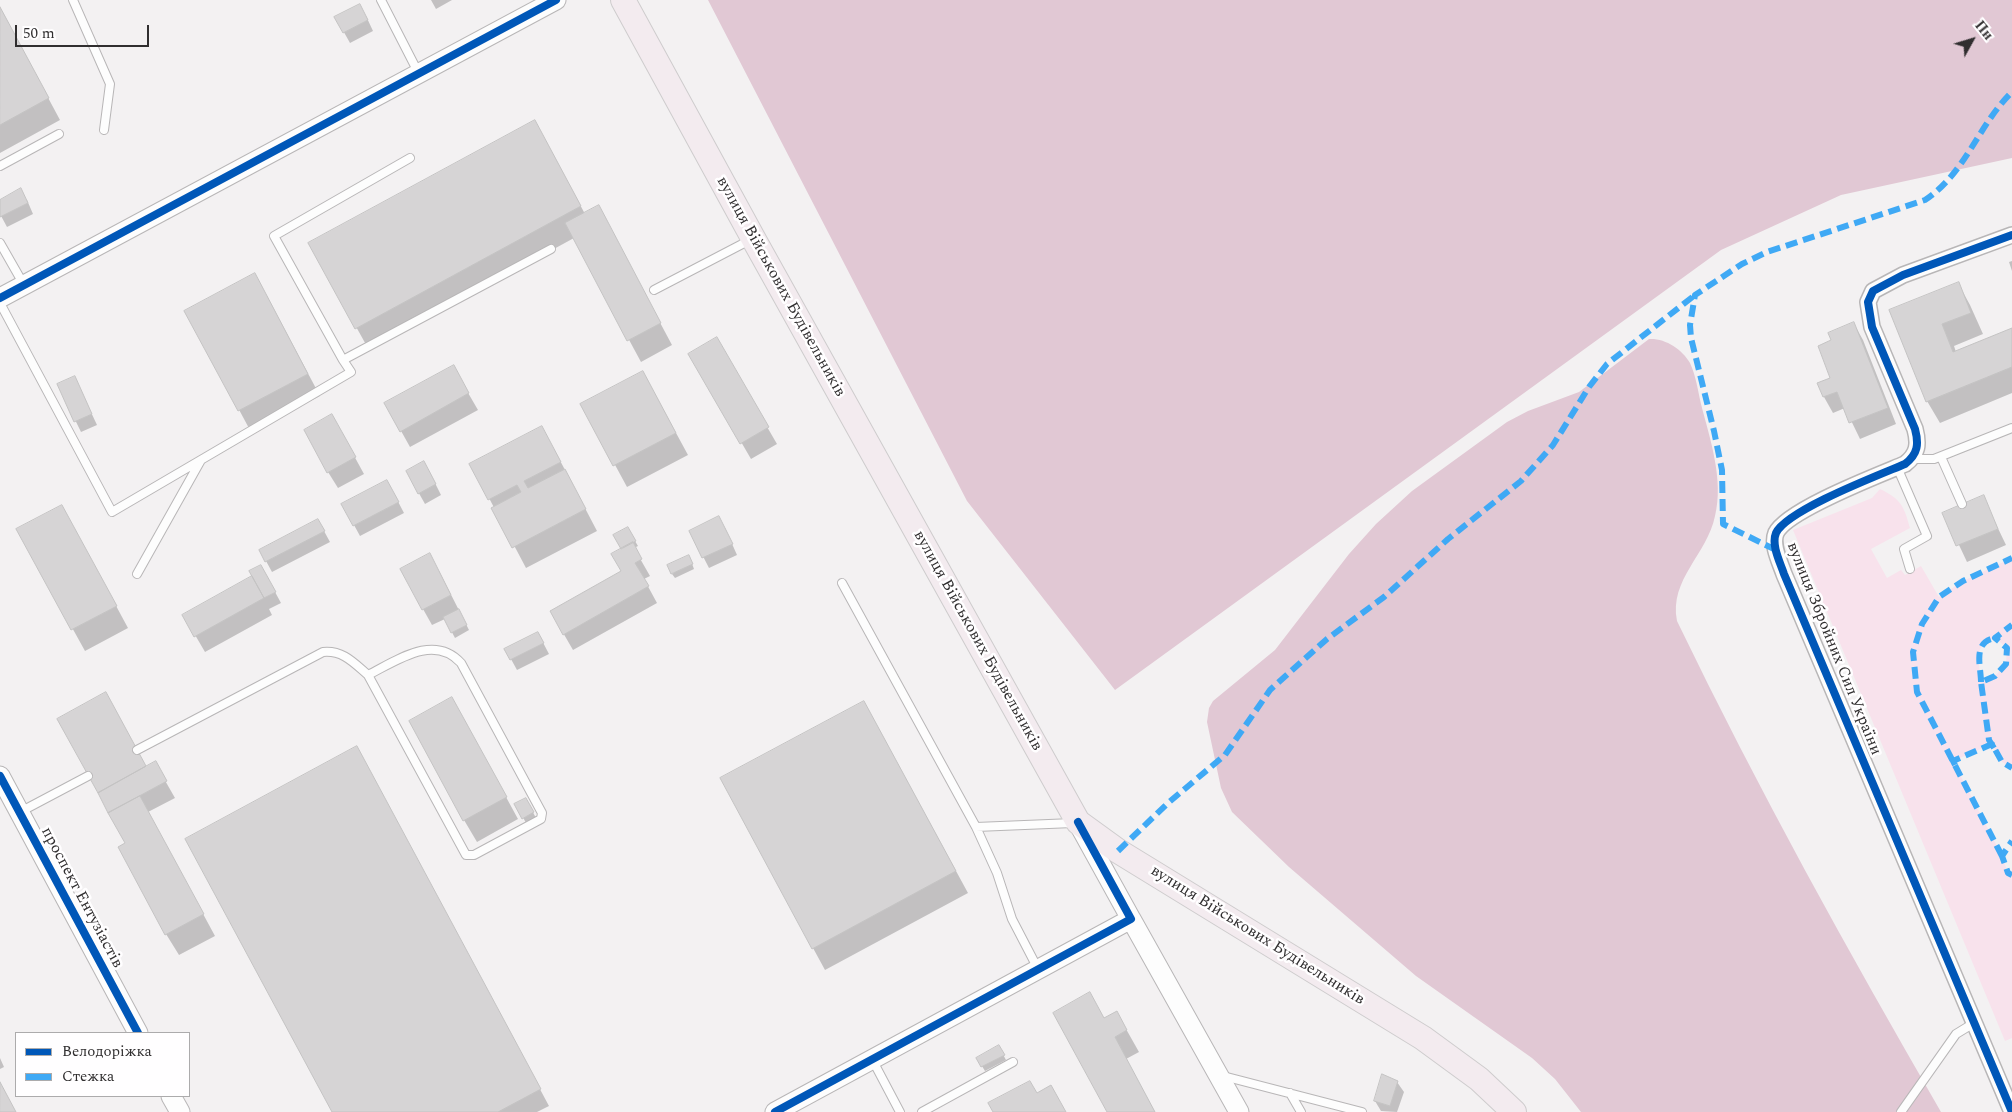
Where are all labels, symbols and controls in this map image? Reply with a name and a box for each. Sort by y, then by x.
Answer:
scale bar [18,15,151,47]
north arrow [1947,15,1997,65]
text: Пн [1970,16,1999,45]
text: 50 m [23,22,55,45]
street label: вулиця Військових Будівельників [711,174,849,400]
street label: вулиця Військових Будівельників [908,528,1046,754]
street label: вулиця Збройних Сил України [1781,540,1885,758]
street label: проспект Ентузіастів [36,824,126,972]
street label: вулиця Військових Будівельників [1146,862,1368,1010]
legend [15,1032,190,1097]
text: Велодоріжка [62,1040,152,1063]
text: Стежка [62,1065,114,1088]

